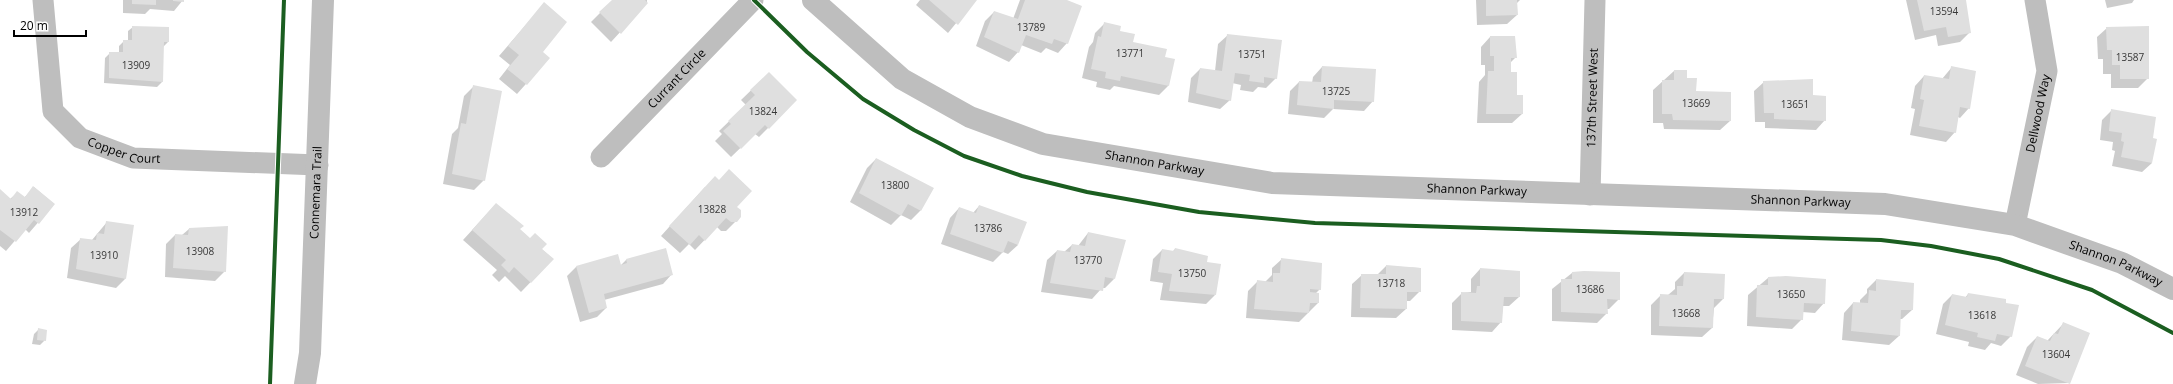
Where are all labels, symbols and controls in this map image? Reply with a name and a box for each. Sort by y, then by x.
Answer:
house number: 13594 [1930,4,1959,18]
scale bar [14,12,86,38]
text: 20 m [20,17,48,34]
house number: 13789 [1017,20,1046,34]
street label: Currant Circle [644,45,710,112]
house number: 13771 [1116,46,1144,60]
house number: 13751 [1238,47,1266,61]
street label: 137th Street West [1582,48,1602,148]
house number: 13587 [2116,50,2145,64]
house number: 13909 [122,58,151,72]
street label: Dellwood Way [2021,72,2054,154]
house number: 13725 [1322,84,1351,98]
house number: 13669 [1682,96,1711,110]
house number: 13651 [1781,97,1809,111]
house number: 13824 [749,104,778,118]
street label: Copper Court [85,133,161,167]
street label: Connemara Trail [305,146,326,239]
street label: Shannon Parkway [1104,146,1207,179]
house number: 13800 [881,178,910,192]
street label: Shannon Parkway [1427,179,1528,200]
street label: Shannon Parkway [1750,190,1852,211]
house number: 13828 [698,202,727,216]
house number: 13912 [10,205,39,219]
house number: 13786 [974,221,1003,235]
street label: Shannon Parkway [2067,236,2167,291]
house number: 13908 [186,244,215,258]
house number: 13910 [90,248,119,262]
house number: 13770 [1074,253,1103,267]
house number: 13750 [1178,266,1207,280]
house number: 13718 [1377,276,1406,290]
house number: 13686 [1576,282,1605,296]
house number: 13650 [1777,287,1806,301]
house number: 13668 [1672,306,1701,320]
house number: 13618 [1968,308,1997,322]
house number: 13604 [2042,347,2071,361]

